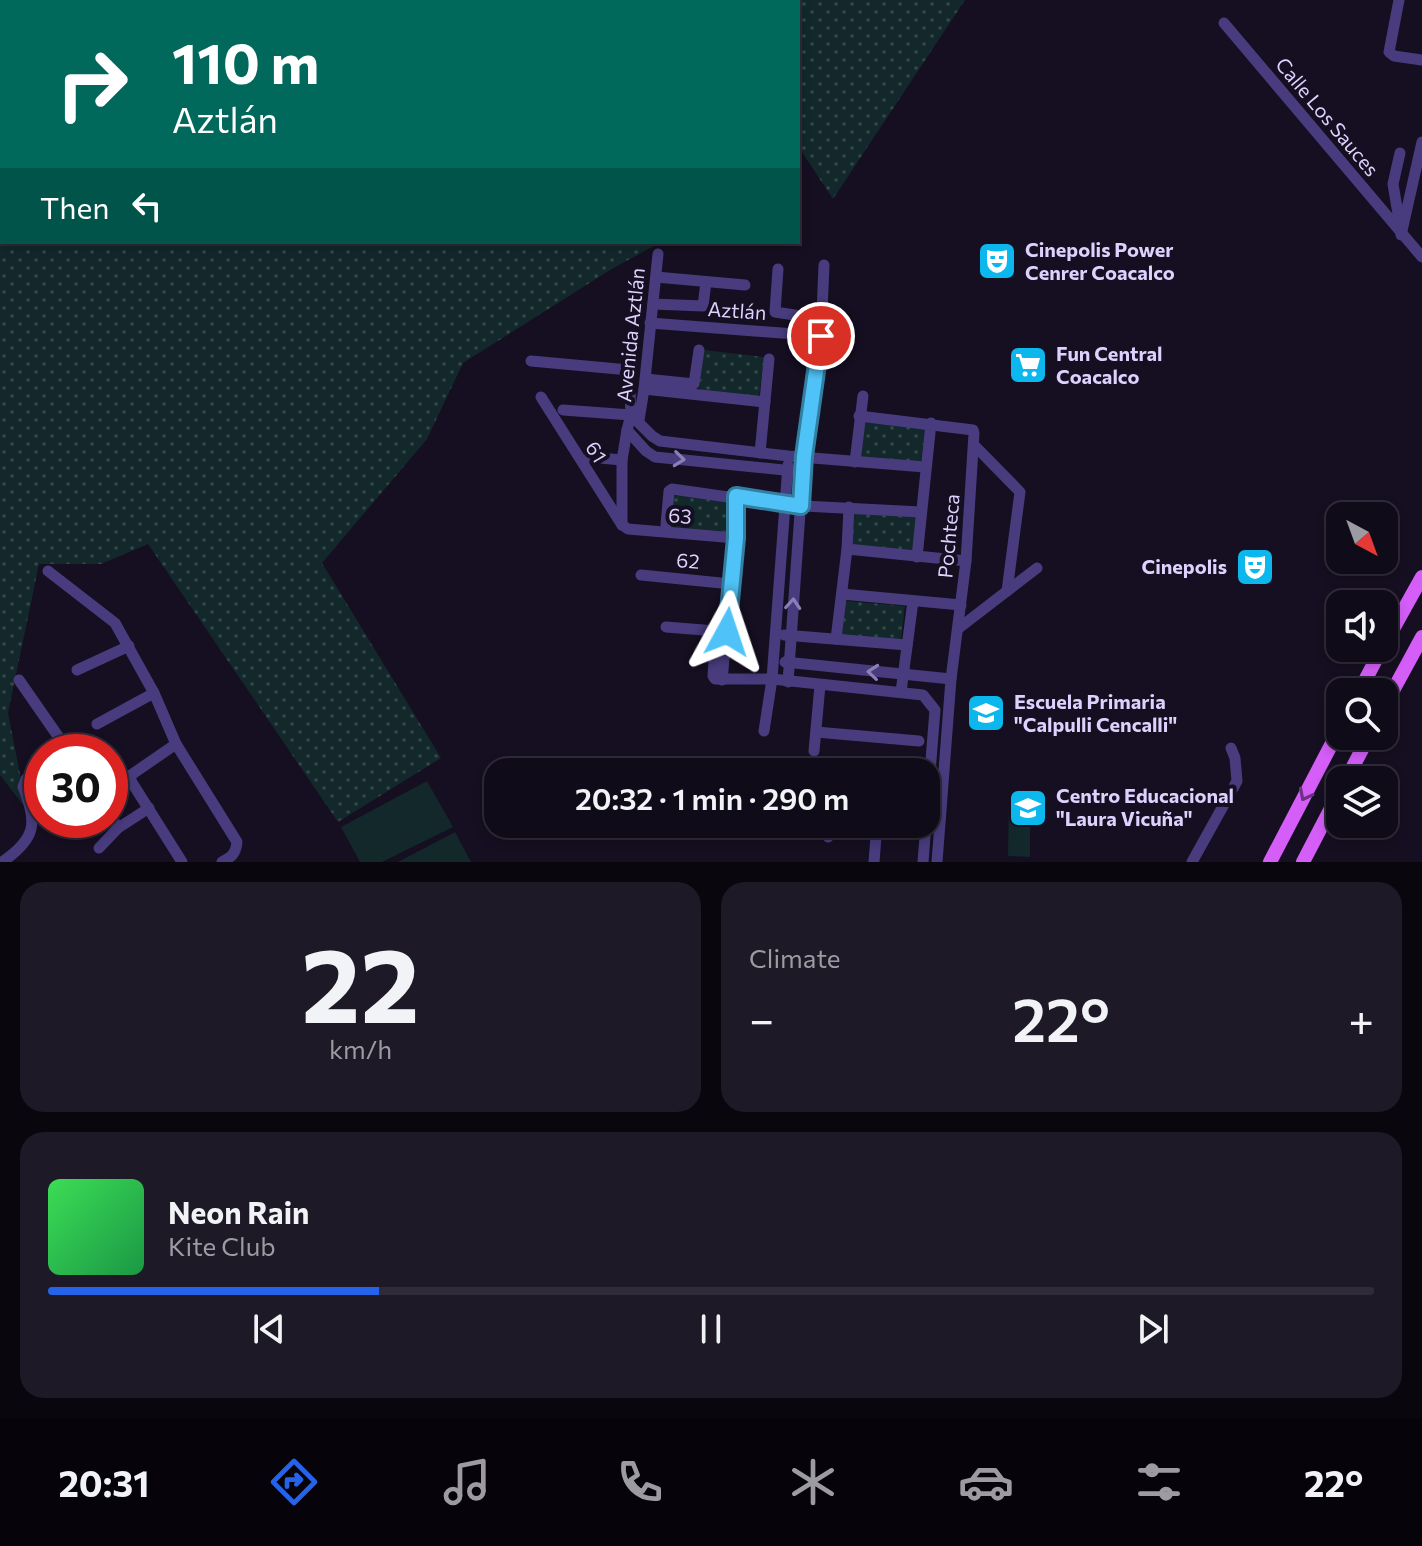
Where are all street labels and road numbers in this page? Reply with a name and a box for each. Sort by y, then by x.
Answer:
street label: Calle Los Sauces [1271,52,1384,181]
street label: Avenida Aztlán [611,267,649,403]
street label: Aztlán [707,296,767,324]
street label: 61 [581,436,613,467]
street label: Pochteca [932,493,964,579]
street label: 63 [667,502,693,528]
street label: 62 [675,547,701,573]

